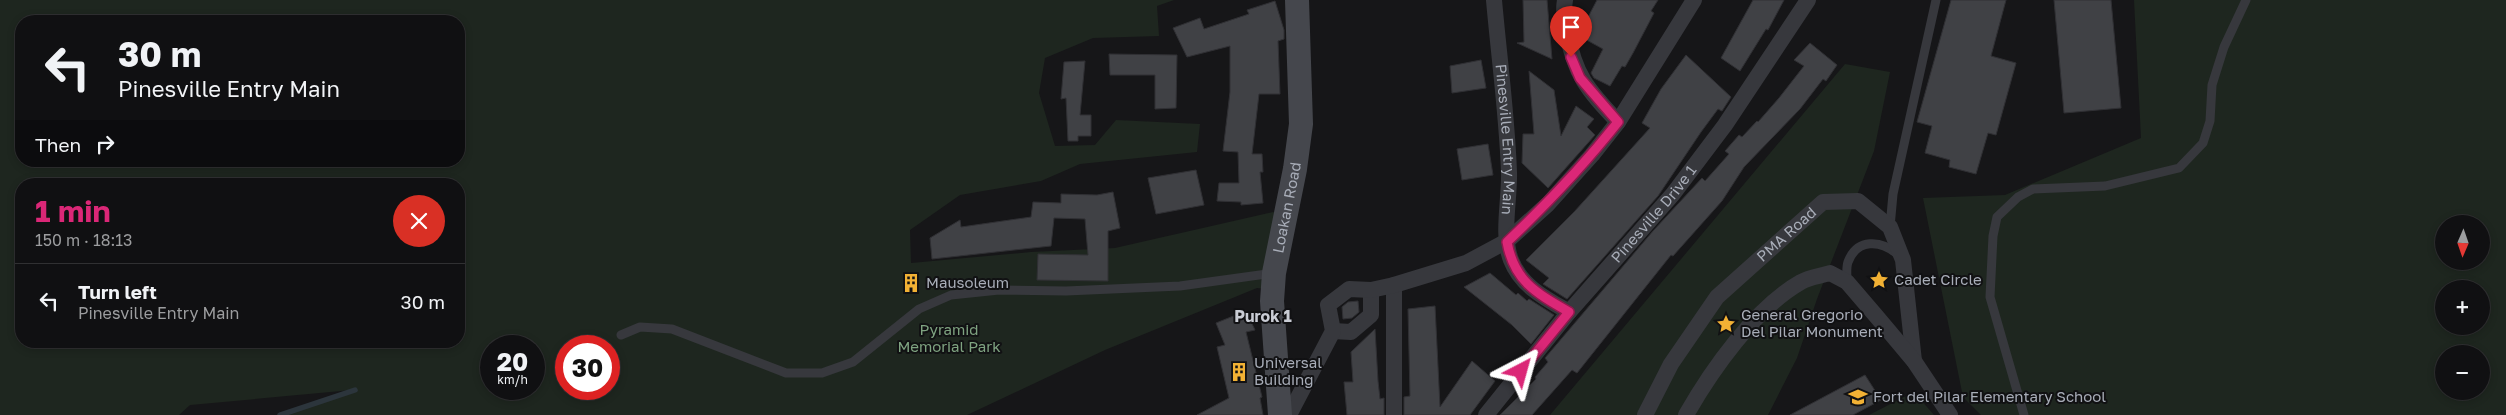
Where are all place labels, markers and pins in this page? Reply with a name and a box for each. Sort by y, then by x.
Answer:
pin [1550,6,1592,57]
place icon: Cadet Circle [1868,269,1890,291]
place label: Cadet Circle [1894,270,1982,288]
building icon: Mausoleum [900,272,922,294]
place label: Mausoleum [926,273,1009,291]
place label: General Gregorio Del Pilar Monument [1741,305,1883,340]
place icon: General Gregorio Del Pilar Monument [1715,313,1737,335]
place label: Universal Building [1254,353,1322,388]
building icon: Universal Building [1228,361,1250,383]
school or university icon: Fort del Pilar Elementary School [1847,386,1869,408]
place label: Fort del Pilar Elementary School [1873,387,2106,405]

